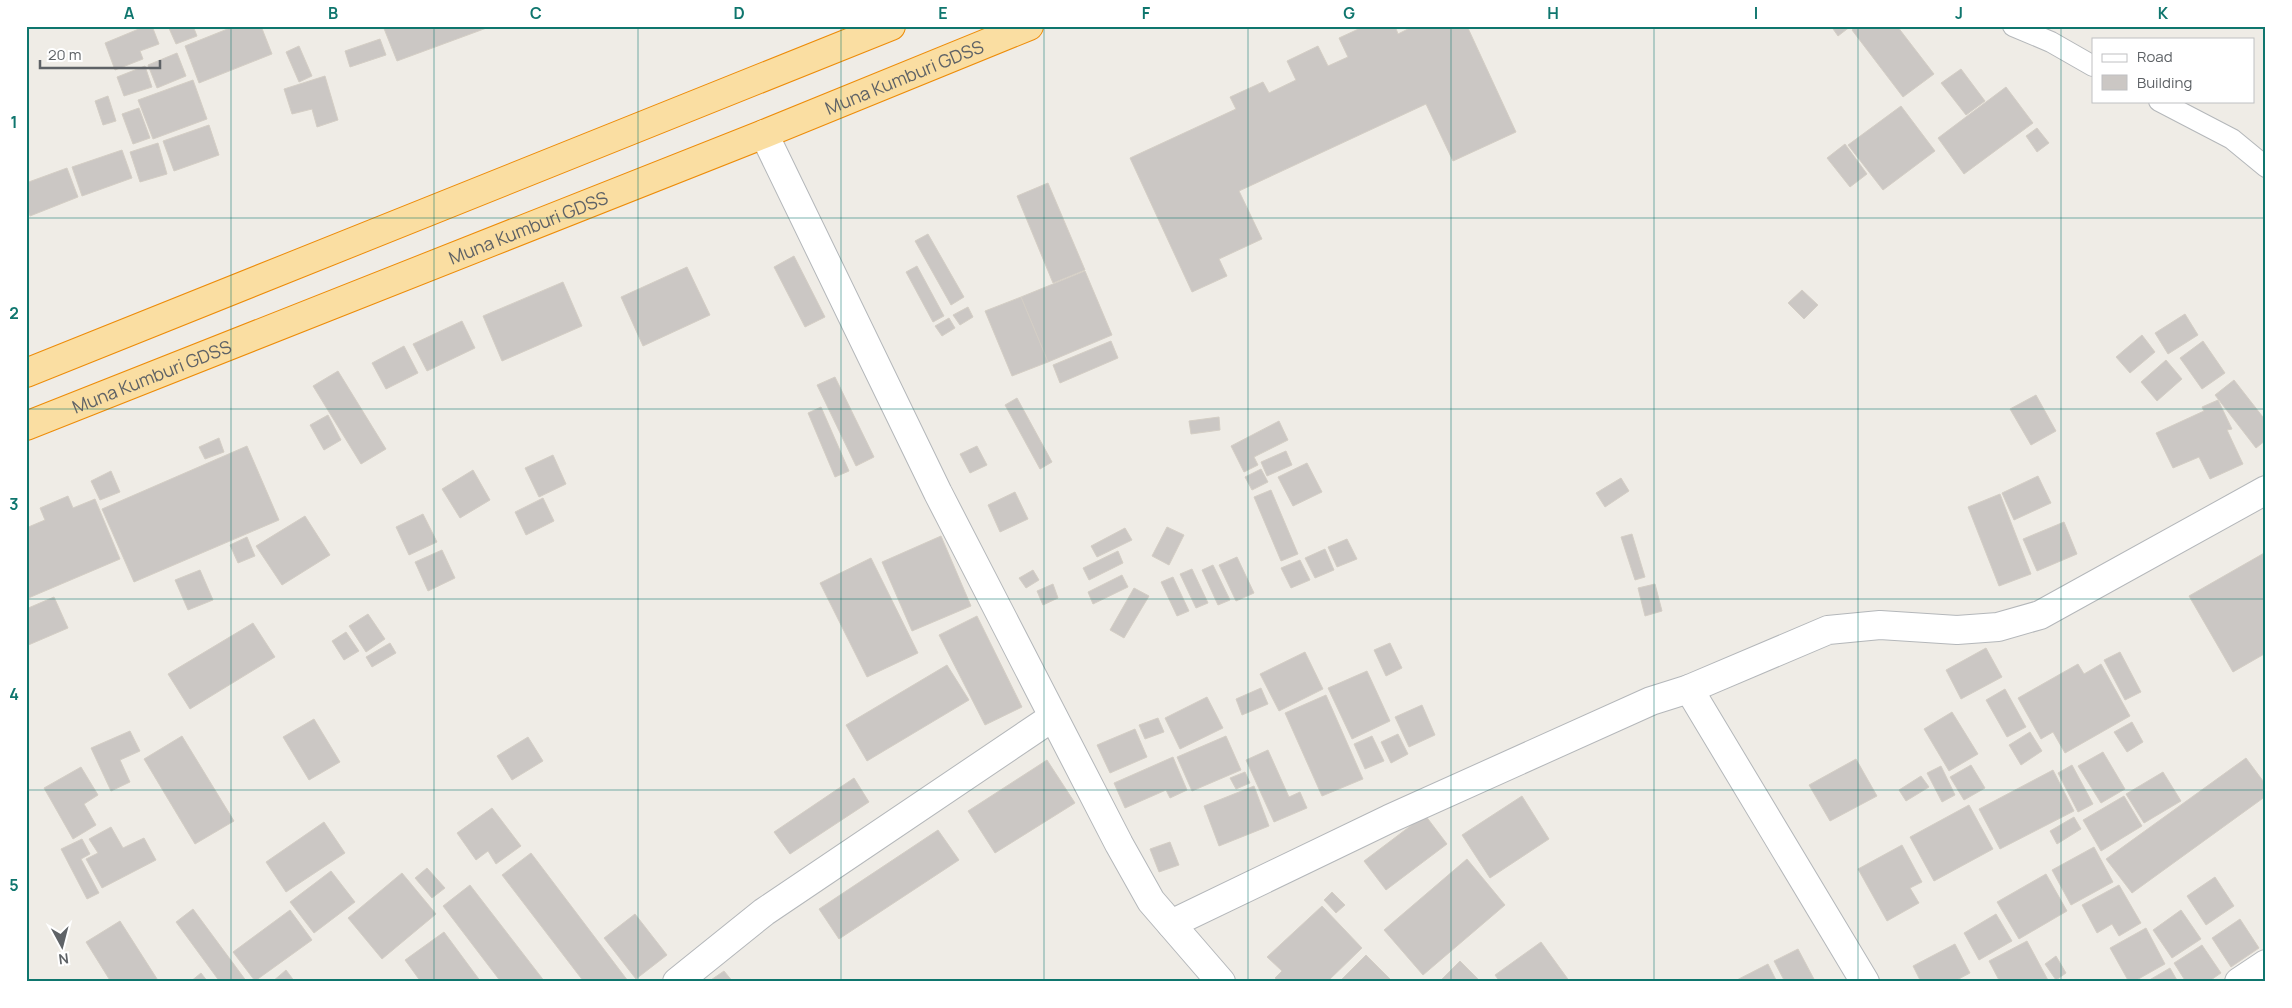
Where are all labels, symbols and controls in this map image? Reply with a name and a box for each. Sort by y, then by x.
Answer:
text: A [124,2,135,24]
text: B [328,2,338,24]
text: C [530,2,542,24]
text: D [733,2,745,24]
text: E [938,2,948,24]
text: F [1142,2,1151,24]
text: G [1343,2,1355,24]
text: H [1547,2,1559,24]
text: I [1754,2,1758,24]
text: J [1955,2,1963,24]
text: K [2158,2,2169,24]
street label: Muna Kumburi GDSS [821,34,987,120]
scale bar [40,38,160,70]
legend [2092,38,2254,102]
text: 20 m [48,44,81,65]
text: Road [2137,46,2173,67]
text: Building [2137,72,2192,93]
text: 1 [10,111,18,133]
street label: Muna Kumburi GDSS [445,185,611,270]
text: 2 [9,302,19,324]
street label: Muna Kumburi GDSS [68,334,235,419]
text: 3 [9,493,19,515]
text: 4 [9,683,19,705]
text: 5 [9,874,19,896]
north arrow [38,920,88,970]
text: N [57,949,70,969]

